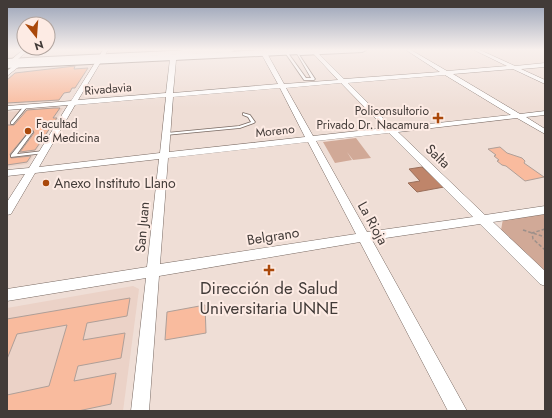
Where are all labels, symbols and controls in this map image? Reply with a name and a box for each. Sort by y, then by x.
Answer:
north arrow [16,16,56,56]
text: N [32,37,45,54]
street label: Rivadavia [83,78,133,100]
place label: Policonsultorio Privado Dr. Nacamura [316,102,429,134]
marker: Policonsultorio Privado Dr. Nacamura [432,112,444,124]
place label: Facultad de Medicina [36,115,100,147]
street label: Moreno [255,120,296,142]
marker: Facultad de Medicina [23,126,33,136]
street label: Salta [421,139,455,173]
place label: Anexo Instituto Llano [54,173,176,193]
marker: Anexo Instituto Llano [41,178,51,188]
street label: La Rioja [353,198,393,248]
street label: San Juan [130,201,154,253]
street label: Belgrano [245,222,301,250]
marker: Dirección de Salud Universitaria UNNE [263,264,275,276]
place label: Dirección de Salud Universitaria UNNE [199,276,339,320]

